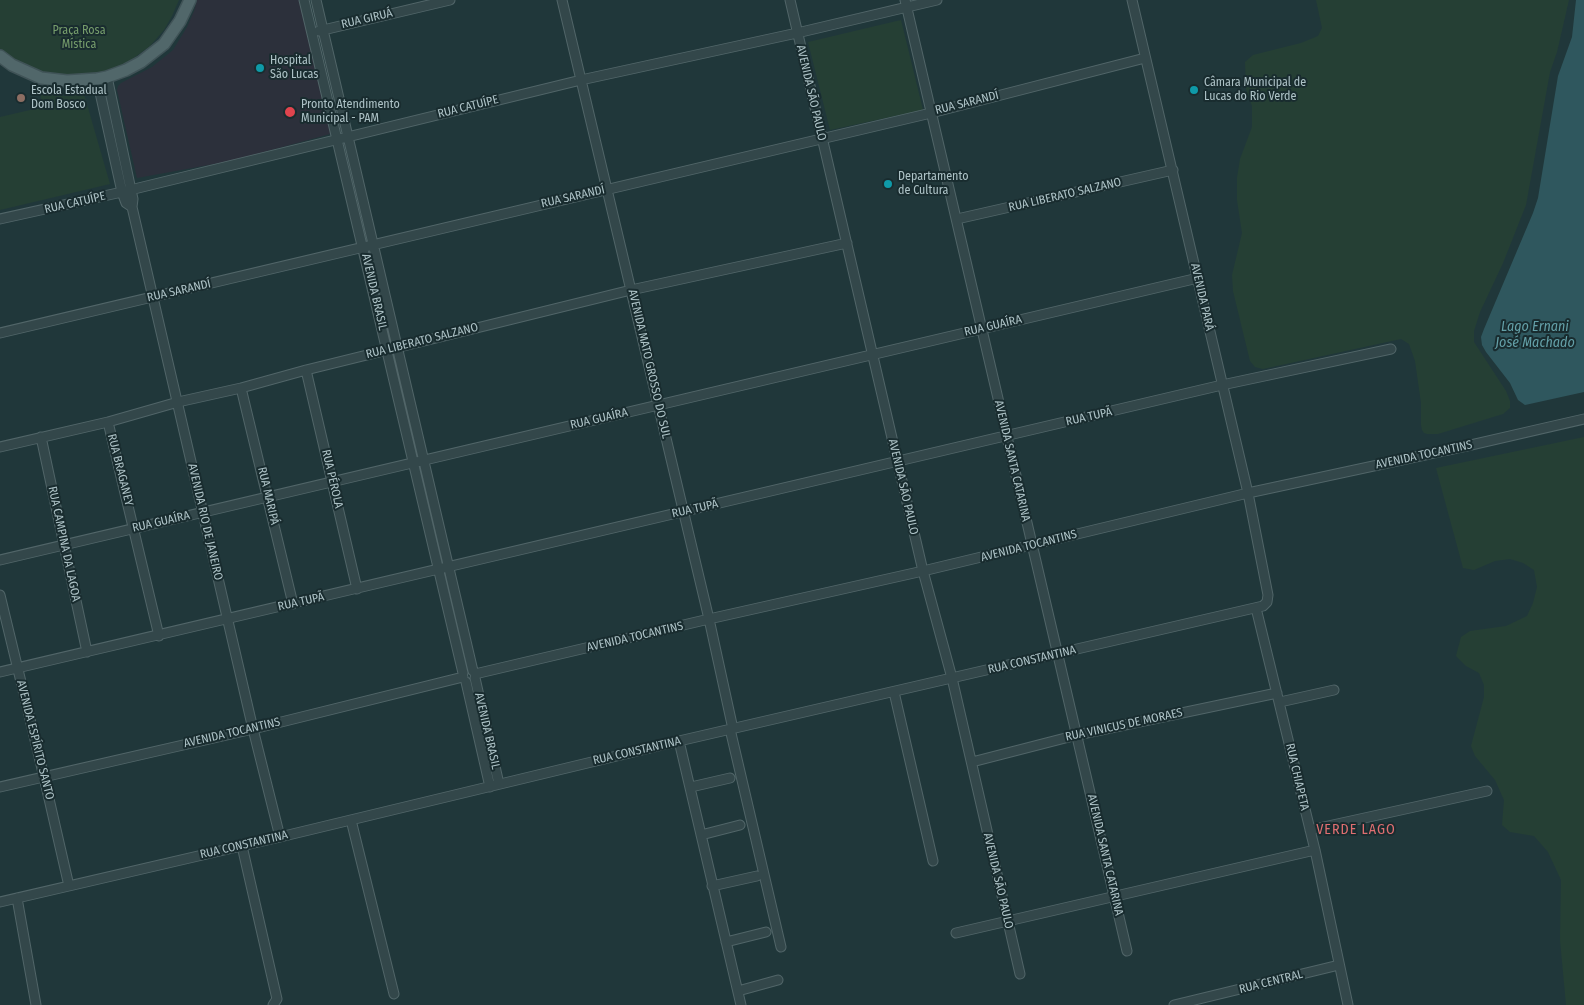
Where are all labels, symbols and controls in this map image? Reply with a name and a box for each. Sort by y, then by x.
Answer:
street label: RUA GIRUÁ [340,6,394,32]
park label: Praça Rosa Mística [52,24,106,52]
street label: AVENIDA SÃO PAULO [793,44,829,142]
place label: Hospital São Lucas [270,54,318,82]
marker: Hospital São Lucas [254,62,266,74]
place label: Câmara Municipal de Lucas do Rio Verde [1204,76,1306,104]
place label: Escola Estadual Dom Bosco [31,84,107,112]
marker: Câmara Municipal de Lucas do Rio Verde [1188,84,1200,96]
street label: RUA SARANDÍ [934,88,1000,118]
marker: Escola Estadual Dom Bosco [15,92,27,104]
street label: RUA CATUÍPE [436,93,500,121]
place label: Pronto Atendimento Municipal - PAM [301,98,400,126]
marker: Pronto Atendimento Municipal - PAM [283,105,297,119]
place label: Departamento de Cultura [898,170,968,198]
street label: RUA LIBERATO SALZANO [1007,175,1123,215]
marker: Departamento de Cultura [882,178,894,190]
street label: RUA SARANDÍ [540,183,606,211]
street label: RUA CATUÍPE [43,189,107,217]
street label: AVENIDA BRASIL [358,252,390,332]
street label: AVENIDA PARÁ [1187,262,1217,332]
street label: RUA SARANDÍ [146,277,212,305]
street label: AVENIDA MATO GROSSO DO SUL [625,288,673,440]
street label: RUA GUAÍRA [963,312,1023,340]
water label: Lago Ernani José Machado [1495,319,1575,352]
street label: RUA LIBERATO SALZANO [364,320,480,362]
street label: AVENIDA SANTA CATARINA [991,399,1033,523]
street label: RUA GUAÍRA [569,405,629,433]
street label: RUA TUPÃ [1064,405,1114,429]
street label: RUA BRAGANEY [104,432,136,508]
street label: AVENIDA SÃO PAULO [885,438,921,536]
street label: AVENIDA TOCANTINS [1374,438,1474,472]
street label: RUA PÉROLA [318,448,346,510]
street label: AVENIDA RIO DE JANEIRO [185,462,225,582]
street label: RUA MARIPÁ [254,466,282,526]
street label: RUA CAMPINA DA LAGOA [45,485,83,603]
street label: RUA TUPÃ [670,497,720,521]
street label: RUA GUAÍRA [131,508,191,536]
street label: AVENIDA TOCANTINS [979,527,1079,565]
street label: RUA TUPÃ [276,590,326,614]
street label: AVENIDA TOCANTINS [585,619,685,655]
street label: RUA CONSTANTINA [987,643,1077,677]
street label: AVENIDA ESPÍRITO SANTO [13,679,57,801]
street label: AVENIDA BRASIL [471,691,503,771]
street label: RUA VINICUS DE MORAES [1064,706,1184,744]
street label: AVENIDA TOCANTINS [182,715,282,751]
street label: RUA CONSTANTINA [592,734,682,768]
street label: RUA CHIAPETA [1282,742,1312,812]
street label: AVENIDA SANTA CATARINA [1084,793,1126,917]
district label: VERDE LAGO [1315,822,1397,838]
street label: RUA CONSTANTINA [199,828,289,862]
street label: AVENIDA SÃO PAULO [980,832,1016,930]
street label: RUA CENTRAL [1238,967,1304,997]

